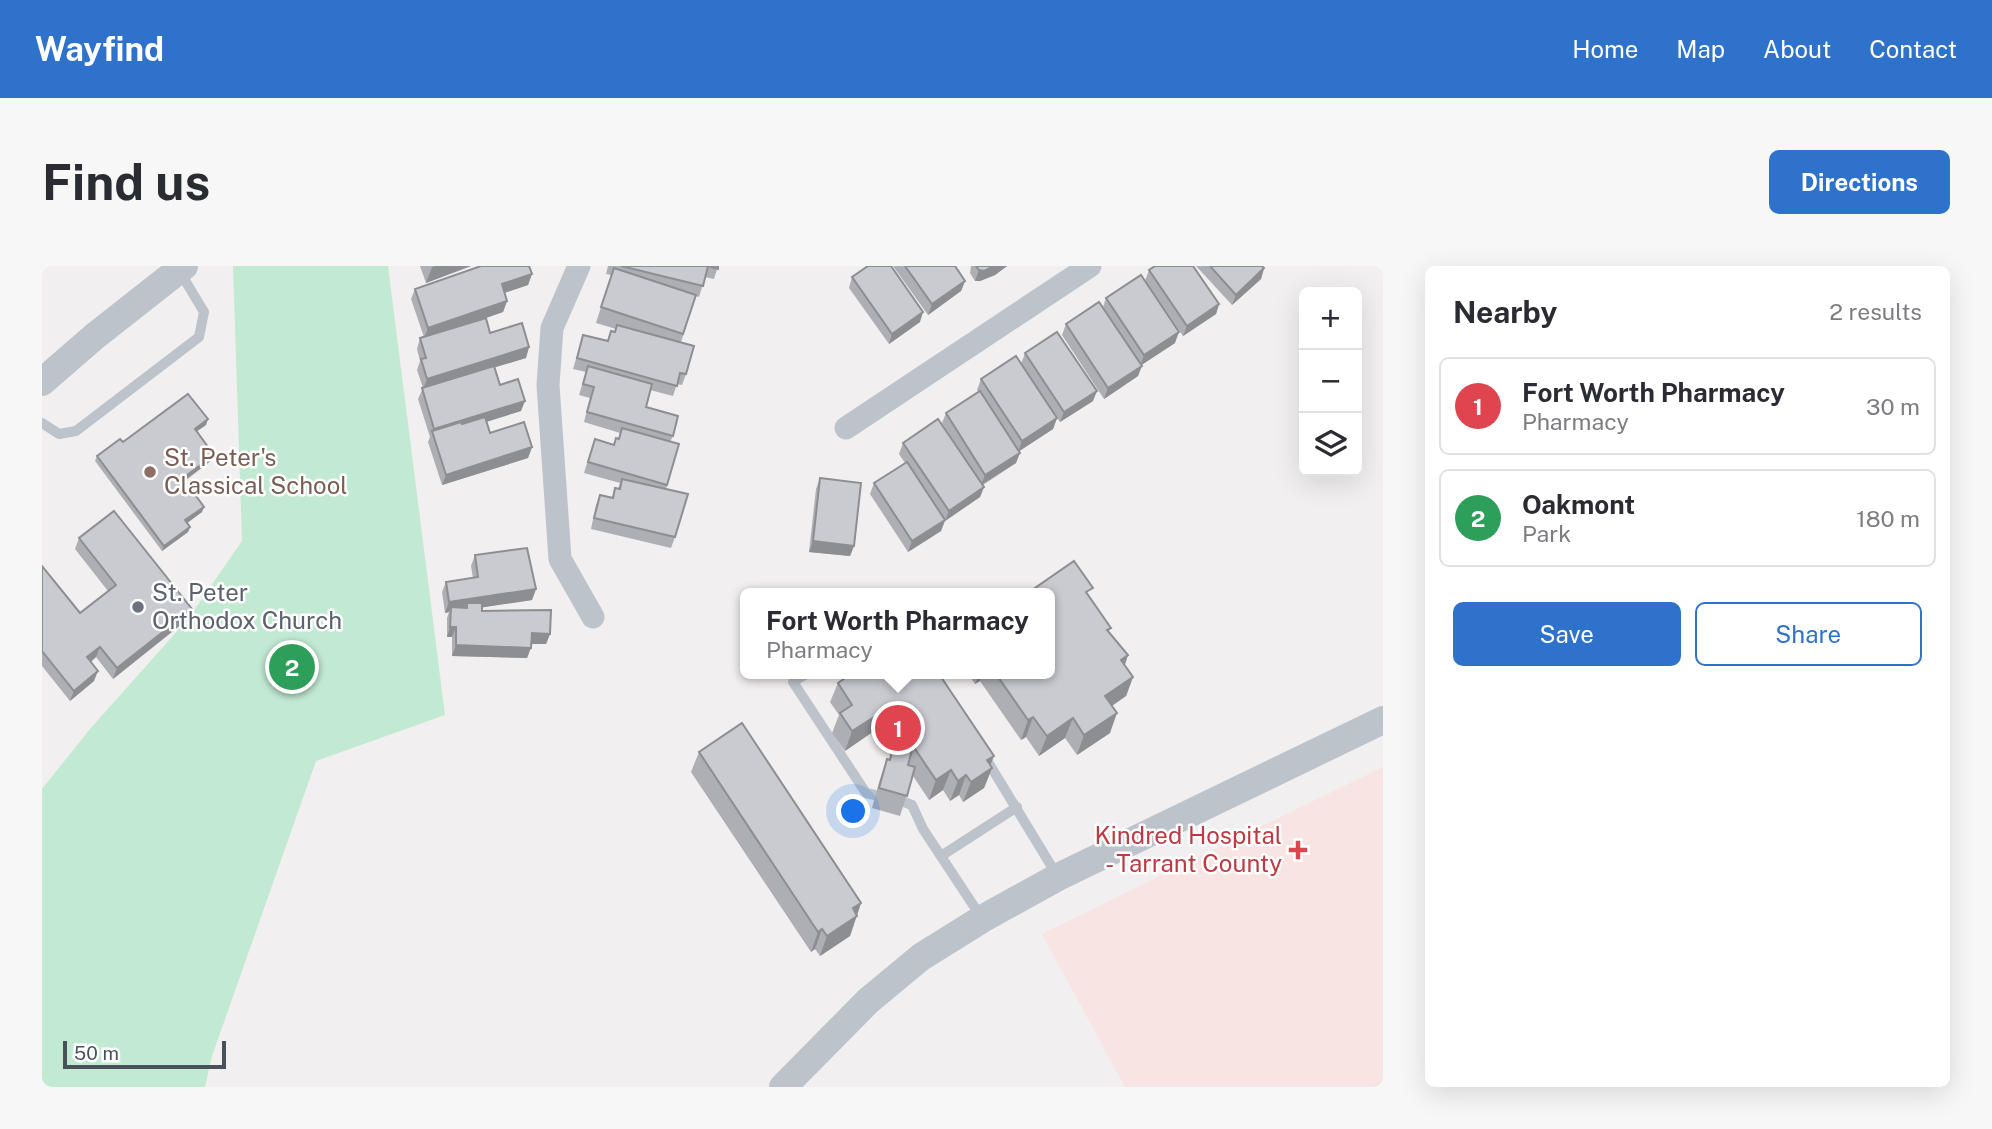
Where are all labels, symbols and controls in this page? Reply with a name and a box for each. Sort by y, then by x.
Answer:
text: Wayfind [35,30,164,68]
text: Home [1572,35,1638,63]
text: Map [1676,35,1725,63]
text: About [1763,35,1831,63]
text: Contact [1869,35,1957,63]
button: Directions [1769,150,1950,214]
text: Find us [42,153,210,211]
map controls [1299,287,1362,476]
button: + [1299,287,1362,350]
text: Nearby [1453,294,1557,330]
text: 2 results [1829,298,1922,325]
button: − [1299,350,1362,413]
text: Fort Worth Pharmacy [1522,377,1785,408]
text: 1 [1473,393,1483,420]
text: 30 m [1866,393,1920,420]
text: Pharmacy [1522,408,1629,435]
button: layers [1299,413,1362,476]
place label: St. Peter's Classical School [164,443,348,499]
marker: St. Peter's Classical School [142,464,158,480]
text: Oakmont [1522,489,1635,520]
text: 2 [1471,505,1485,532]
text: 180 m [1856,505,1920,532]
text: Park [1522,520,1571,547]
place label: St. Peter Orthodox Church [152,578,342,634]
popup [740,588,1055,679]
marker: St. Peter Orthodox Church [130,599,146,615]
button: Save [1453,602,1681,666]
button: Share [1695,602,1922,666]
text: Fort Worth Pharmacy [766,605,1029,636]
text: Pharmacy [766,636,873,663]
pin: 2 [269,641,315,693]
pin: 1 [875,702,921,754]
your location [836,794,870,828]
place label: Kindred Hospital - Tarrant County [1094,821,1282,877]
marker: Kindred Hospital - Tarrant County [1288,840,1308,860]
scale bar [63,1038,226,1070]
text: 50 m [74,1042,119,1064]

